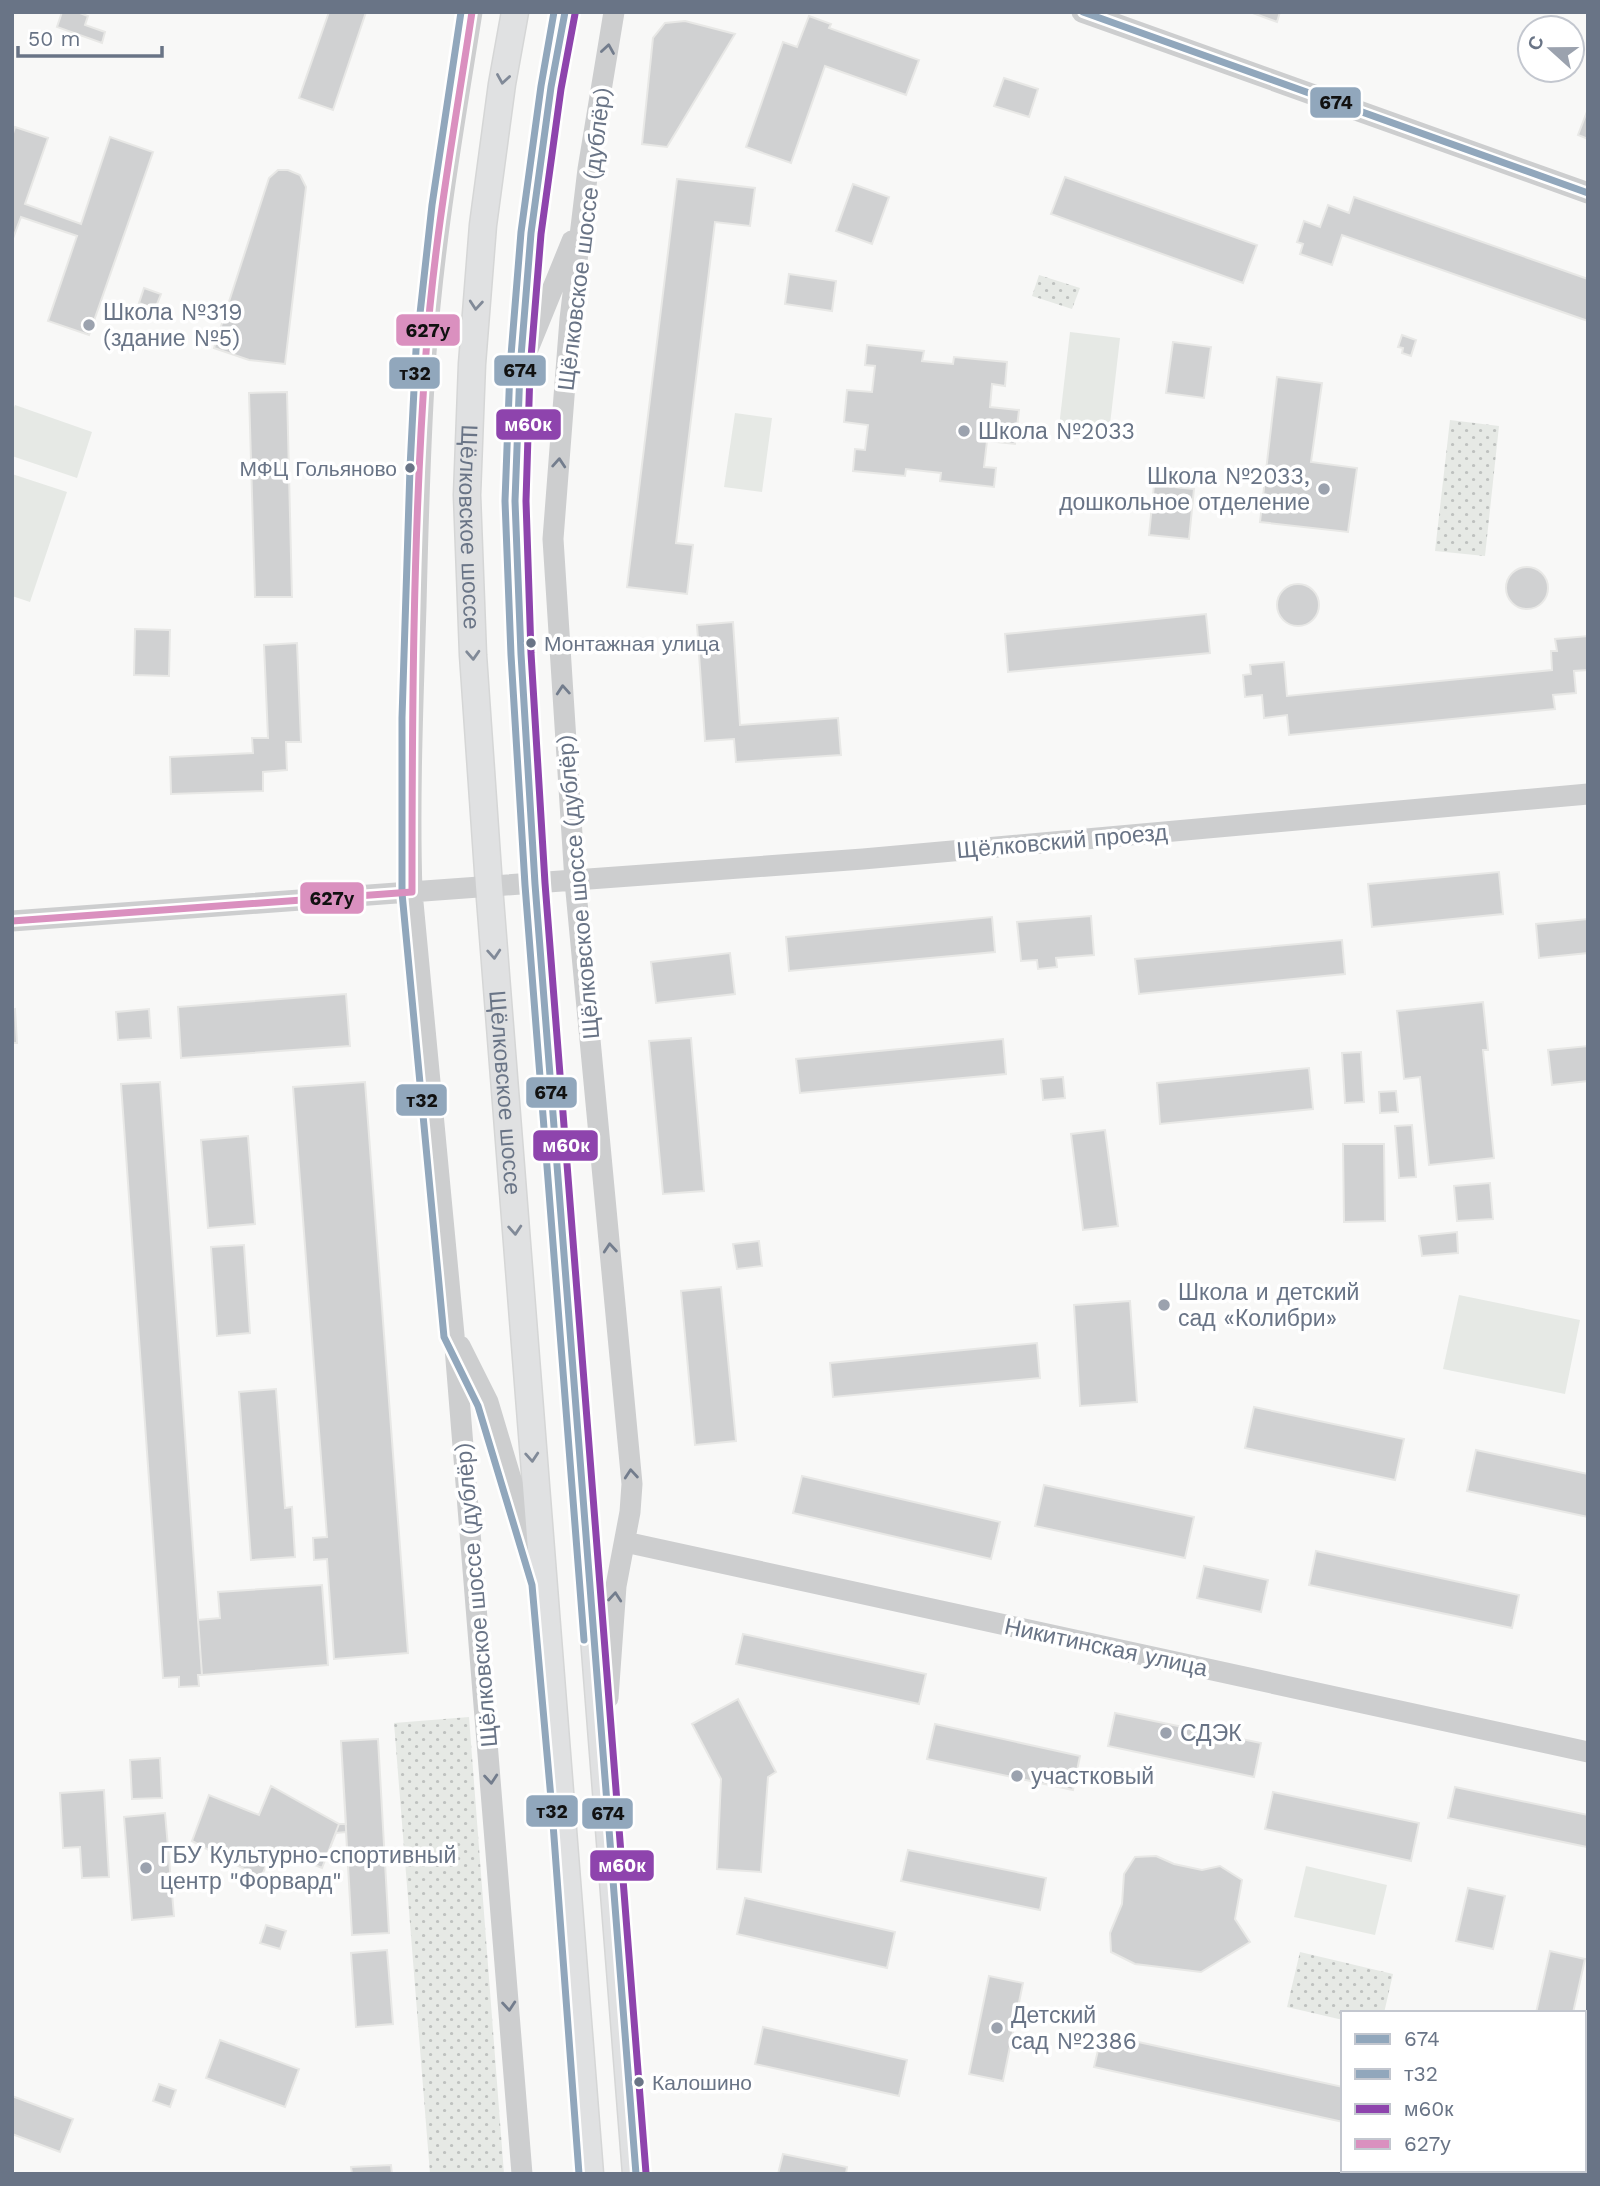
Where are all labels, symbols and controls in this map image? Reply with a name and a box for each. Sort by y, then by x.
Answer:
scale bar [18,14,161,58]
north arrow [1516,14,1586,84]
text: 50 m [28,26,80,51]
text: С [1522,32,1549,54]
one-way arrow [600,43,615,55]
one-way arrow [496,74,511,85]
street label: Щёлковское шоссе (дублёр) [552,86,617,392]
line badge: 674 [1309,86,1362,119]
text: 674 [1319,91,1353,114]
place label: Школа №319 (здание №5) [103,299,242,352]
one-way arrow [469,300,484,311]
line badge: 627у [395,313,461,347]
marker: Школа №319 (здание №5) [81,317,97,333]
text: 627у [406,319,451,342]
line badge: 674 [493,354,547,387]
line badge: т32 [388,356,441,390]
text: 674 [503,359,537,382]
text: т32 [399,362,431,385]
line badge: м60к [495,408,562,441]
text: м60к [504,413,552,436]
place label: Школа №2033 [978,418,1135,445]
marker: Школа №2033 [956,423,972,439]
street label: Щёлковское шоссе [453,424,485,630]
place label: МФЦ Гольяново [239,456,397,481]
one-way arrow [551,458,566,469]
marker: МФЦ Гольяново [403,461,417,475]
place label: Школа №2033, дошкольное отделение [1059,463,1310,516]
marker: Школа №2033, дошкольное отделение [1316,481,1332,497]
place label: Монтажная улица [544,631,720,656]
marker: Монтажная улица [524,636,538,650]
one-way arrow [466,650,481,661]
one-way arrow [556,685,571,696]
street label: Щёлковское шоссе (дублёр) [552,734,605,1040]
street label: Щёлковский проезд [955,819,1169,864]
line badge: 627у [299,881,365,915]
text: 627у [310,887,355,910]
one-way arrow [486,949,501,960]
street label: Щёлковское шоссе [483,989,526,1196]
line badge: 674 [525,1076,578,1109]
text: 674 [534,1081,568,1104]
line badge: т32 [395,1083,448,1117]
text: т32 [406,1089,438,1112]
line badge: м60к [532,1129,599,1162]
text: м60к [542,1134,590,1157]
one-way arrow [507,1225,522,1236]
one-way arrow [603,1242,618,1253]
place label: Школа и детский сад «Колибри» [1178,1279,1359,1332]
marker: Школа и детский сад «Колибри» [1156,1297,1172,1313]
street label: Щёлковское шоссе (дублёр) [450,1442,503,1748]
one-way arrow [524,1452,539,1463]
one-way arrow [624,1468,639,1479]
one-way arrow [607,1591,622,1602]
street label: Никитинская улица [1002,1613,1210,1682]
place label: СДЭК [1180,1720,1242,1747]
marker: СДЭК [1158,1725,1174,1741]
place label: участковый [1031,1763,1154,1790]
marker: участковый [1009,1768,1025,1784]
one-way arrow [483,1774,498,1785]
line badge: т32 [525,1794,579,1828]
line badge: 674 [581,1797,634,1830]
text: т32 [536,1800,568,1823]
text: 674 [591,1802,625,1825]
place label: ГБУ Культурно-спортивный центр "Форвард" [160,1842,456,1895]
line badge: м60к [589,1849,655,1882]
text: м60к [598,1854,646,1877]
marker: ГБУ Культурно-спортивный центр "Форвард" [138,1860,154,1876]
one-way arrow [501,2001,516,2012]
place label: Детский сад №2386 [1011,2002,1137,2055]
legend [1341,2011,1586,2172]
marker: Детский сад №2386 [989,2020,1005,2036]
text: 674 [1404,2026,1440,2051]
text: т32 [1404,2061,1438,2086]
place label: Калошино [652,2070,752,2095]
marker: Калошино [632,2075,646,2089]
text: м60к [1404,2096,1454,2121]
text: 627у [1404,2131,1451,2156]

